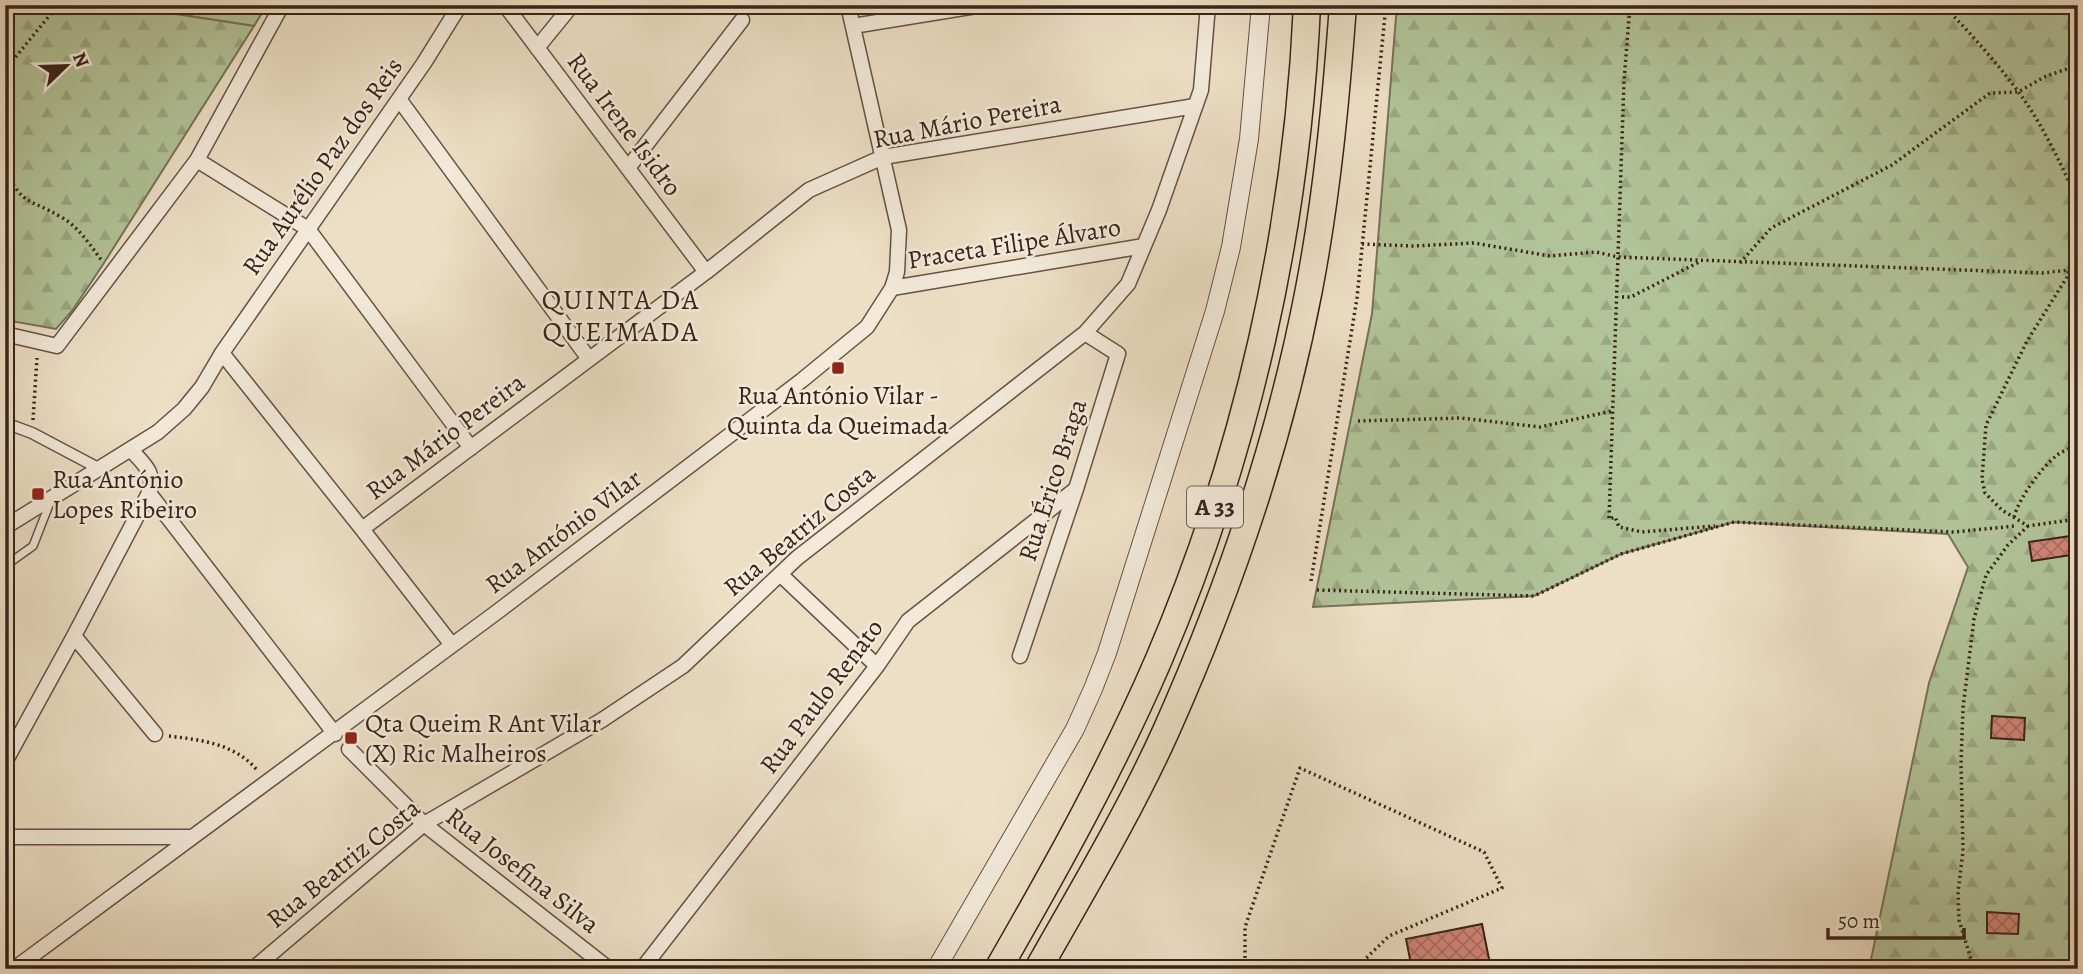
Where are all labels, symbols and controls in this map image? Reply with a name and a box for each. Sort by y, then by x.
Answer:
north arrow [32,32,102,102]
street label: Rua Irene Isidro [559,45,690,203]
text: N [66,48,95,71]
street label: Rua Aurélio Paz dos Reis [234,50,411,282]
street label: Rua Mário Pereira [870,86,1064,157]
street label: Praceta Filipe Álvaro [905,209,1123,278]
district label: QUINTA DA QUEIMADA [542,281,700,351]
marker: Rua António Vilar - Quinta da Queimada [830,360,846,376]
street label: Rua Mário Pereira [358,365,532,508]
place label: Rua António Vilar - Quinta da Queimada [727,378,949,443]
street label: Rua Érico Braga [1010,394,1095,566]
street label: Rua Beatriz Costa [716,456,883,604]
street label: Rua António Vilar [478,461,649,602]
place label: Rua António Lopes Ribeiro [52,462,197,527]
marker: Rua António Lopes Ribeiro [30,486,46,502]
road number: A 33 [1187,486,1243,528]
street label: Rua Paulo Renato [752,612,891,781]
place label: Qta Queim R Ant Vilar (X) Ric Malheiros [365,706,601,771]
marker: Qta Queim R Ant Vilar (X) Ric Malheiros [343,730,359,746]
street label: Rua Beatriz Costa [259,791,427,936]
street label: Rua Josefina Silva [439,799,607,941]
scale bar [1828,897,1964,941]
text: 50 m [1838,907,1880,935]

